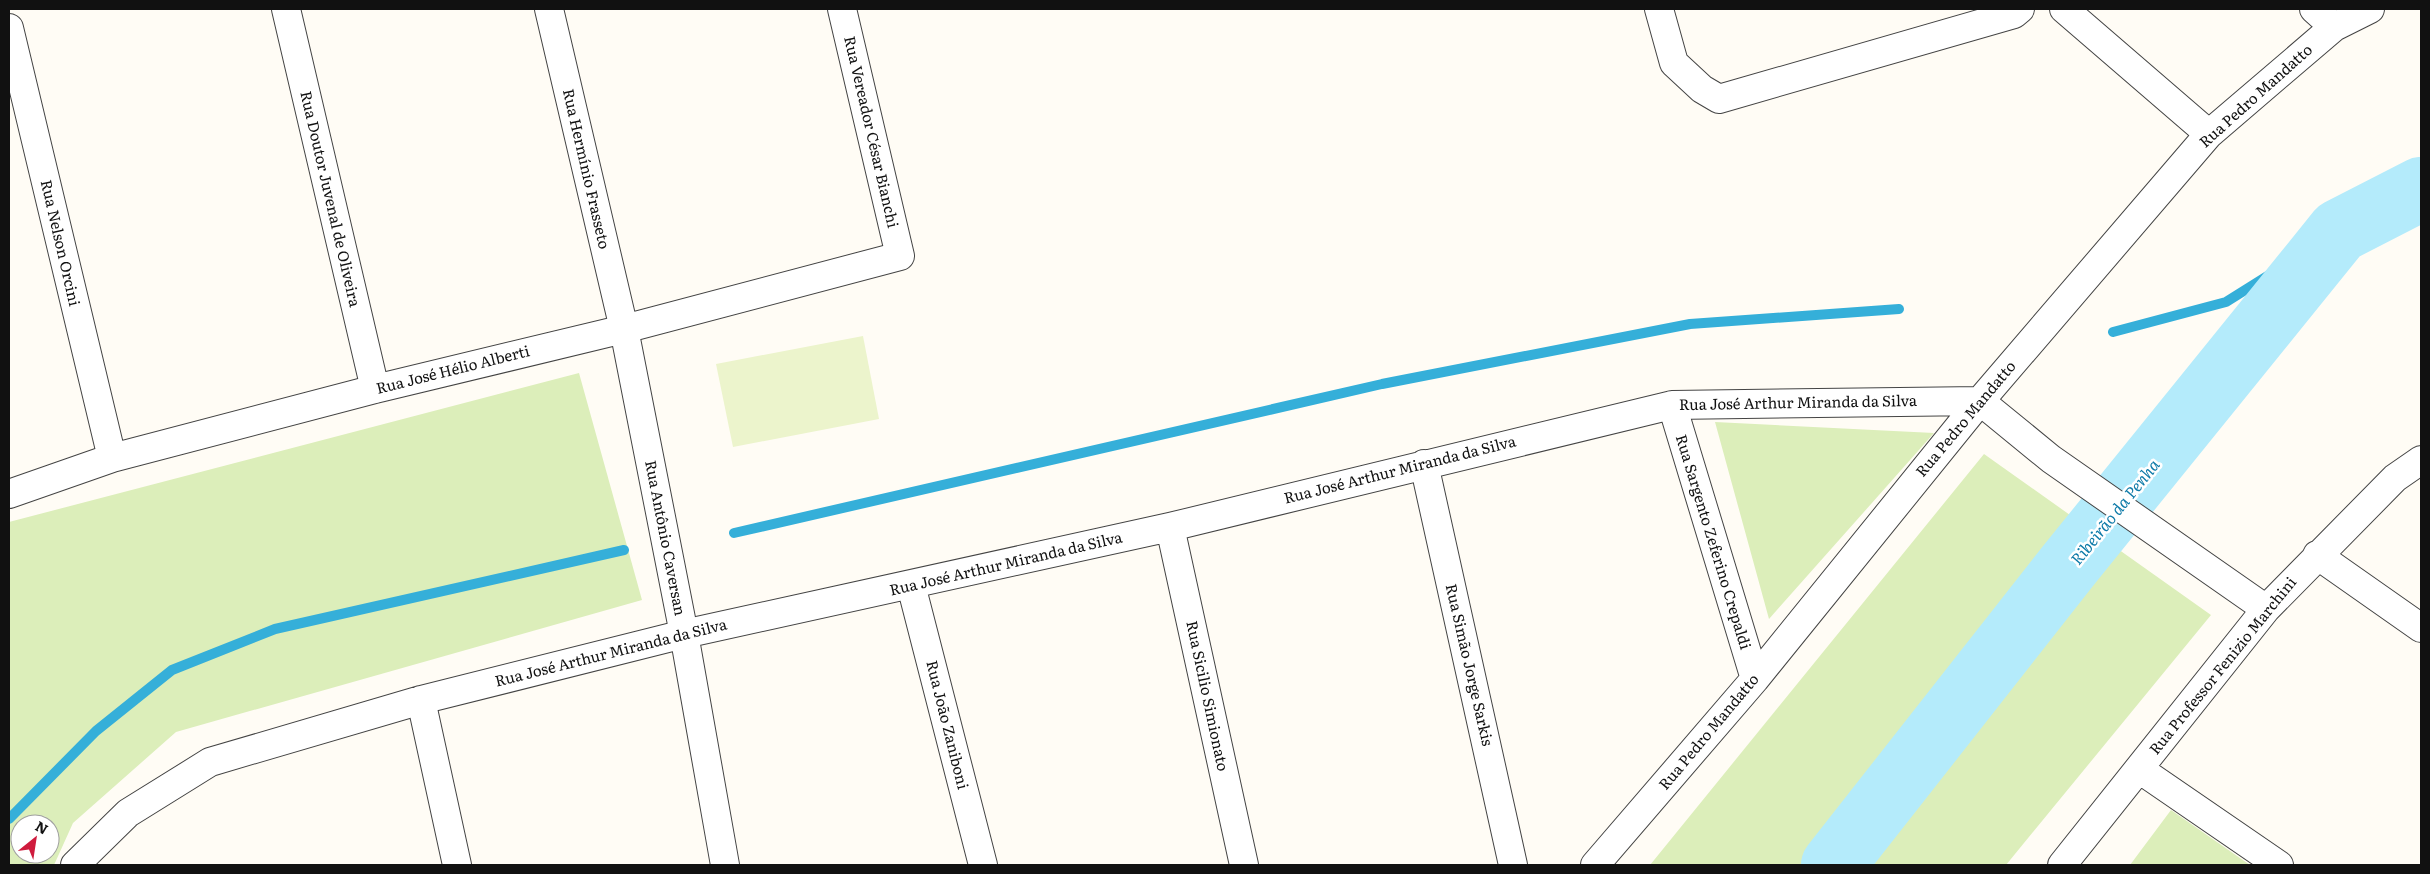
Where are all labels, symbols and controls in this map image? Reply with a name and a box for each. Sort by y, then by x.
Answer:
street label: Rua Vereador César Bianchi [839,33,906,230]
street label: Rua Pedro Mandatto [2193,37,2317,152]
street label: Rua Hermínio Frasseto [558,86,617,251]
street label: Rua Doutor Juvenal de Oliveira [295,88,368,310]
street label: Rua Nelson Orcini [36,177,87,308]
street label: Rua José Hélio Alberti [373,338,532,399]
street label: Rua Pedro Mandatto [1909,355,2021,481]
street label: Rua José Arthur Miranda da Silva [1679,388,1918,415]
street label: Rua José Arthur Miranda da Silva [1281,428,1519,509]
street label: Rua Sargento Zeferino Crepaldi [1671,431,1758,652]
water label: Ribeirão da Penha [2064,453,2165,569]
street label: Rua Antônio Caversan [640,458,693,618]
street label: Rua José Arthur Miranda da Silva [887,524,1125,601]
street label: Rua Professor Fenizio Marchini [2143,571,2301,759]
street label: Rua Simão Jorge Sarkis [1441,581,1500,748]
street label: Rua José Arthur Miranda da Silva [492,611,730,692]
street label: Rua Sicilio Simionato [1181,618,1236,773]
street label: Rua João Zaniboni [921,658,976,792]
street label: Rua Pedro Mandatto [1652,668,1764,794]
north arrow [10,814,60,864]
text: N [32,815,52,839]

